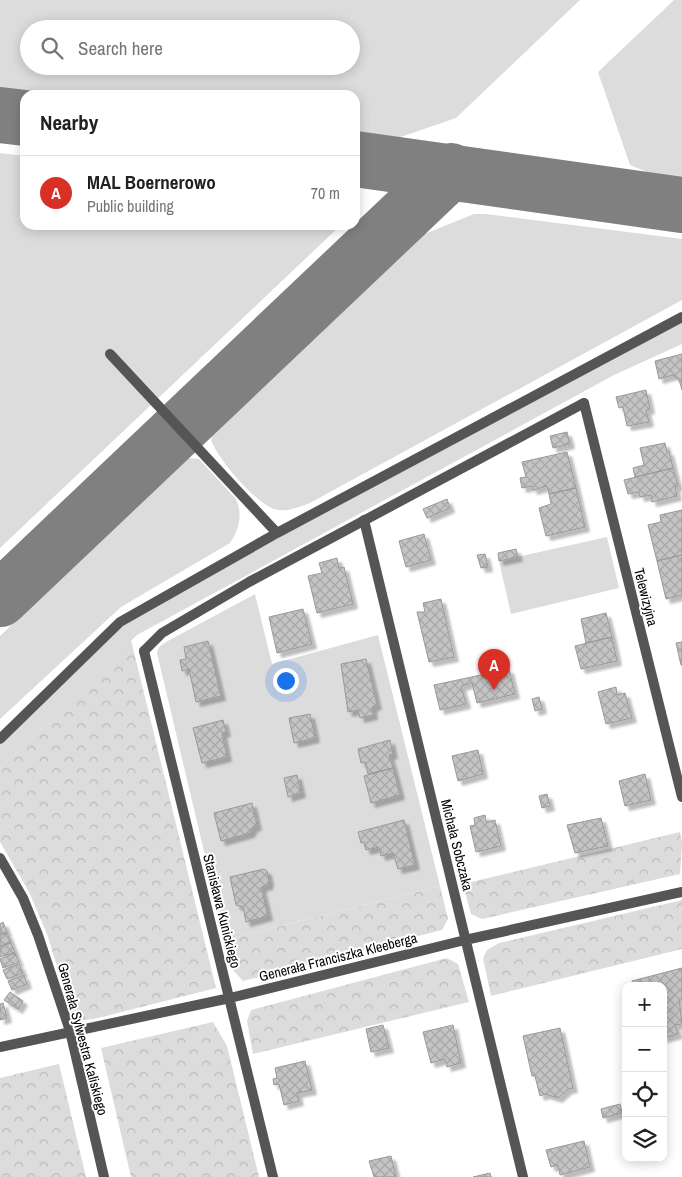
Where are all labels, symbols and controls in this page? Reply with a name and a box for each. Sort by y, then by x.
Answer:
search box [20,20,360,75]
icon: search [38,34,66,62]
text: Search here [78,35,163,61]
text: Nearby [40,108,98,137]
text: MAL Boernerowo [87,169,216,195]
text: A [51,182,61,204]
text: 70 m [311,182,340,204]
text: Public building [87,195,174,217]
street label: Telewizyjna [630,566,662,629]
pin: A [478,649,510,690]
your location [273,668,299,694]
street label: Michała Sobczaka [437,797,477,893]
street label: Stanisława Kunickiego [199,852,245,970]
street label: Generała Franciszka Kleeberga [257,929,419,985]
street label: Generała Sylwestra Kaliskiego [54,961,112,1117]
map controls [622,982,667,1162]
button: + [622,982,667,1027]
button: − [622,1027,667,1072]
button: locate [622,1072,667,1117]
button: layers [622,1117,667,1162]

